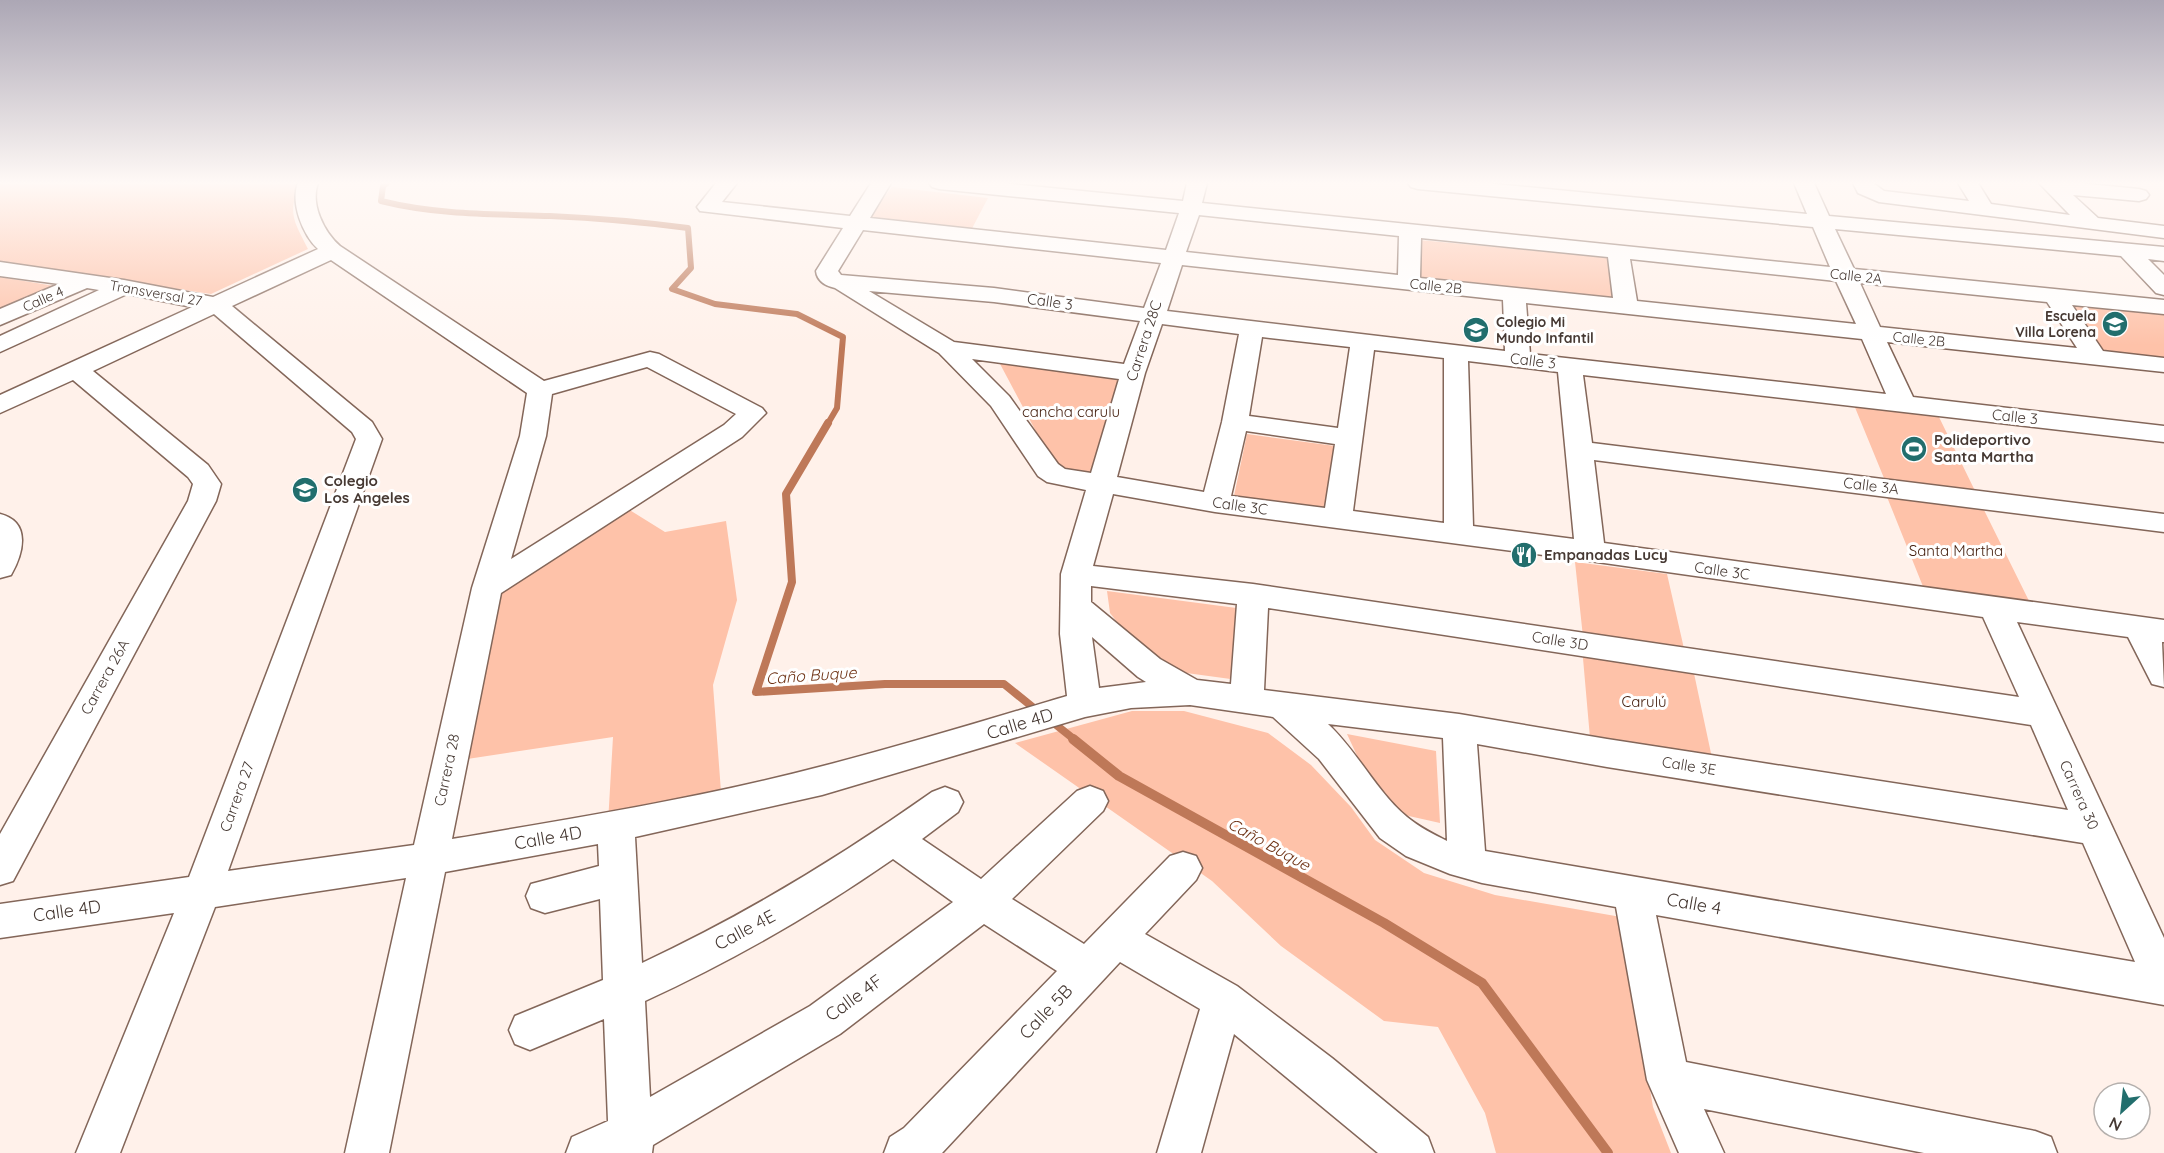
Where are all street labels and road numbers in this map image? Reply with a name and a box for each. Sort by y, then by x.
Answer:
street label: Calle 2A [1829,264,1883,288]
street label: Calle 2B [1409,274,1463,298]
street label: Transversal 27 [108,276,204,310]
street label: Calle 4 [20,282,66,316]
street label: Calle 3 [1026,289,1074,314]
street label: Carrera 28C [1122,298,1166,384]
street label: Calle 2B [1892,327,1946,351]
street label: Calle 3 [1509,348,1557,373]
street label: Calle 3 [1991,405,2039,428]
street label: Calle 3A [1842,473,1900,498]
street label: Calle 3C [1211,492,1269,519]
street label: Calle 3C [1693,557,1751,584]
street label: Calle 3D [1531,627,1590,654]
street label: Carrera 26A [76,635,133,718]
street label: Calle 4D [984,703,1056,745]
street label: Carrera 28 [430,732,463,808]
street label: Calle 3E [1661,752,1718,779]
street label: Carrera 30 [2056,757,2103,833]
street label: Carrera 27 [215,759,258,834]
street label: Calle 4D [512,820,584,855]
street label: Calle 4 [1665,887,1723,920]
street label: Calle 4D [32,894,102,927]
street label: Calle 4E [710,904,779,955]
street label: Calle 4F [820,969,887,1026]
street label: Calle 5B [1014,979,1077,1044]

